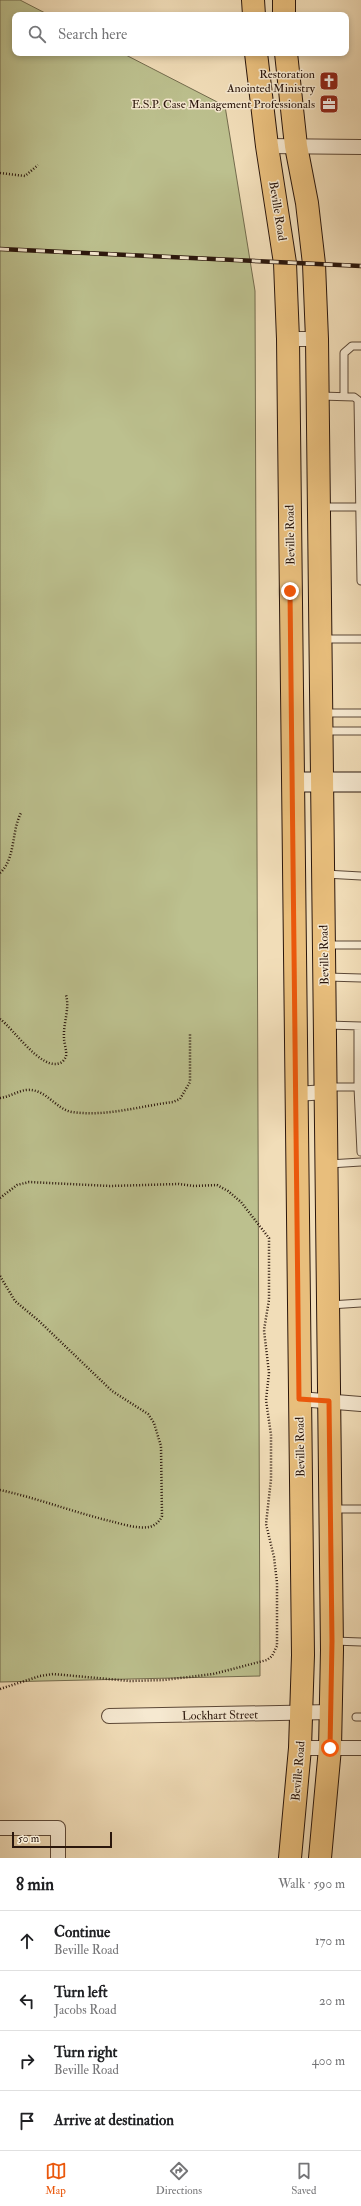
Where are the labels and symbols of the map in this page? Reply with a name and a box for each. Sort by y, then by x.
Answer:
place label: Restoration Anointed Ministry [226,67,316,96]
church icon: Restoration Anointed Ministry [318,70,340,92]
office icon: E.S.P. Case Management Professionals [318,93,340,115]
place label: E.S.P. Case Management Professionals [132,97,315,112]
street label: Beville Road [265,180,290,242]
street label: Beville Road [282,505,299,565]
route end [281,582,299,600]
street label: Beville Road [316,925,333,985]
street label: Beville Road [292,1417,309,1477]
street label: Lockhart Street [182,1707,258,1724]
route start [321,1739,339,1757]
street label: Beville Road [288,1740,309,1802]
scale bar [12,1830,112,1849]

